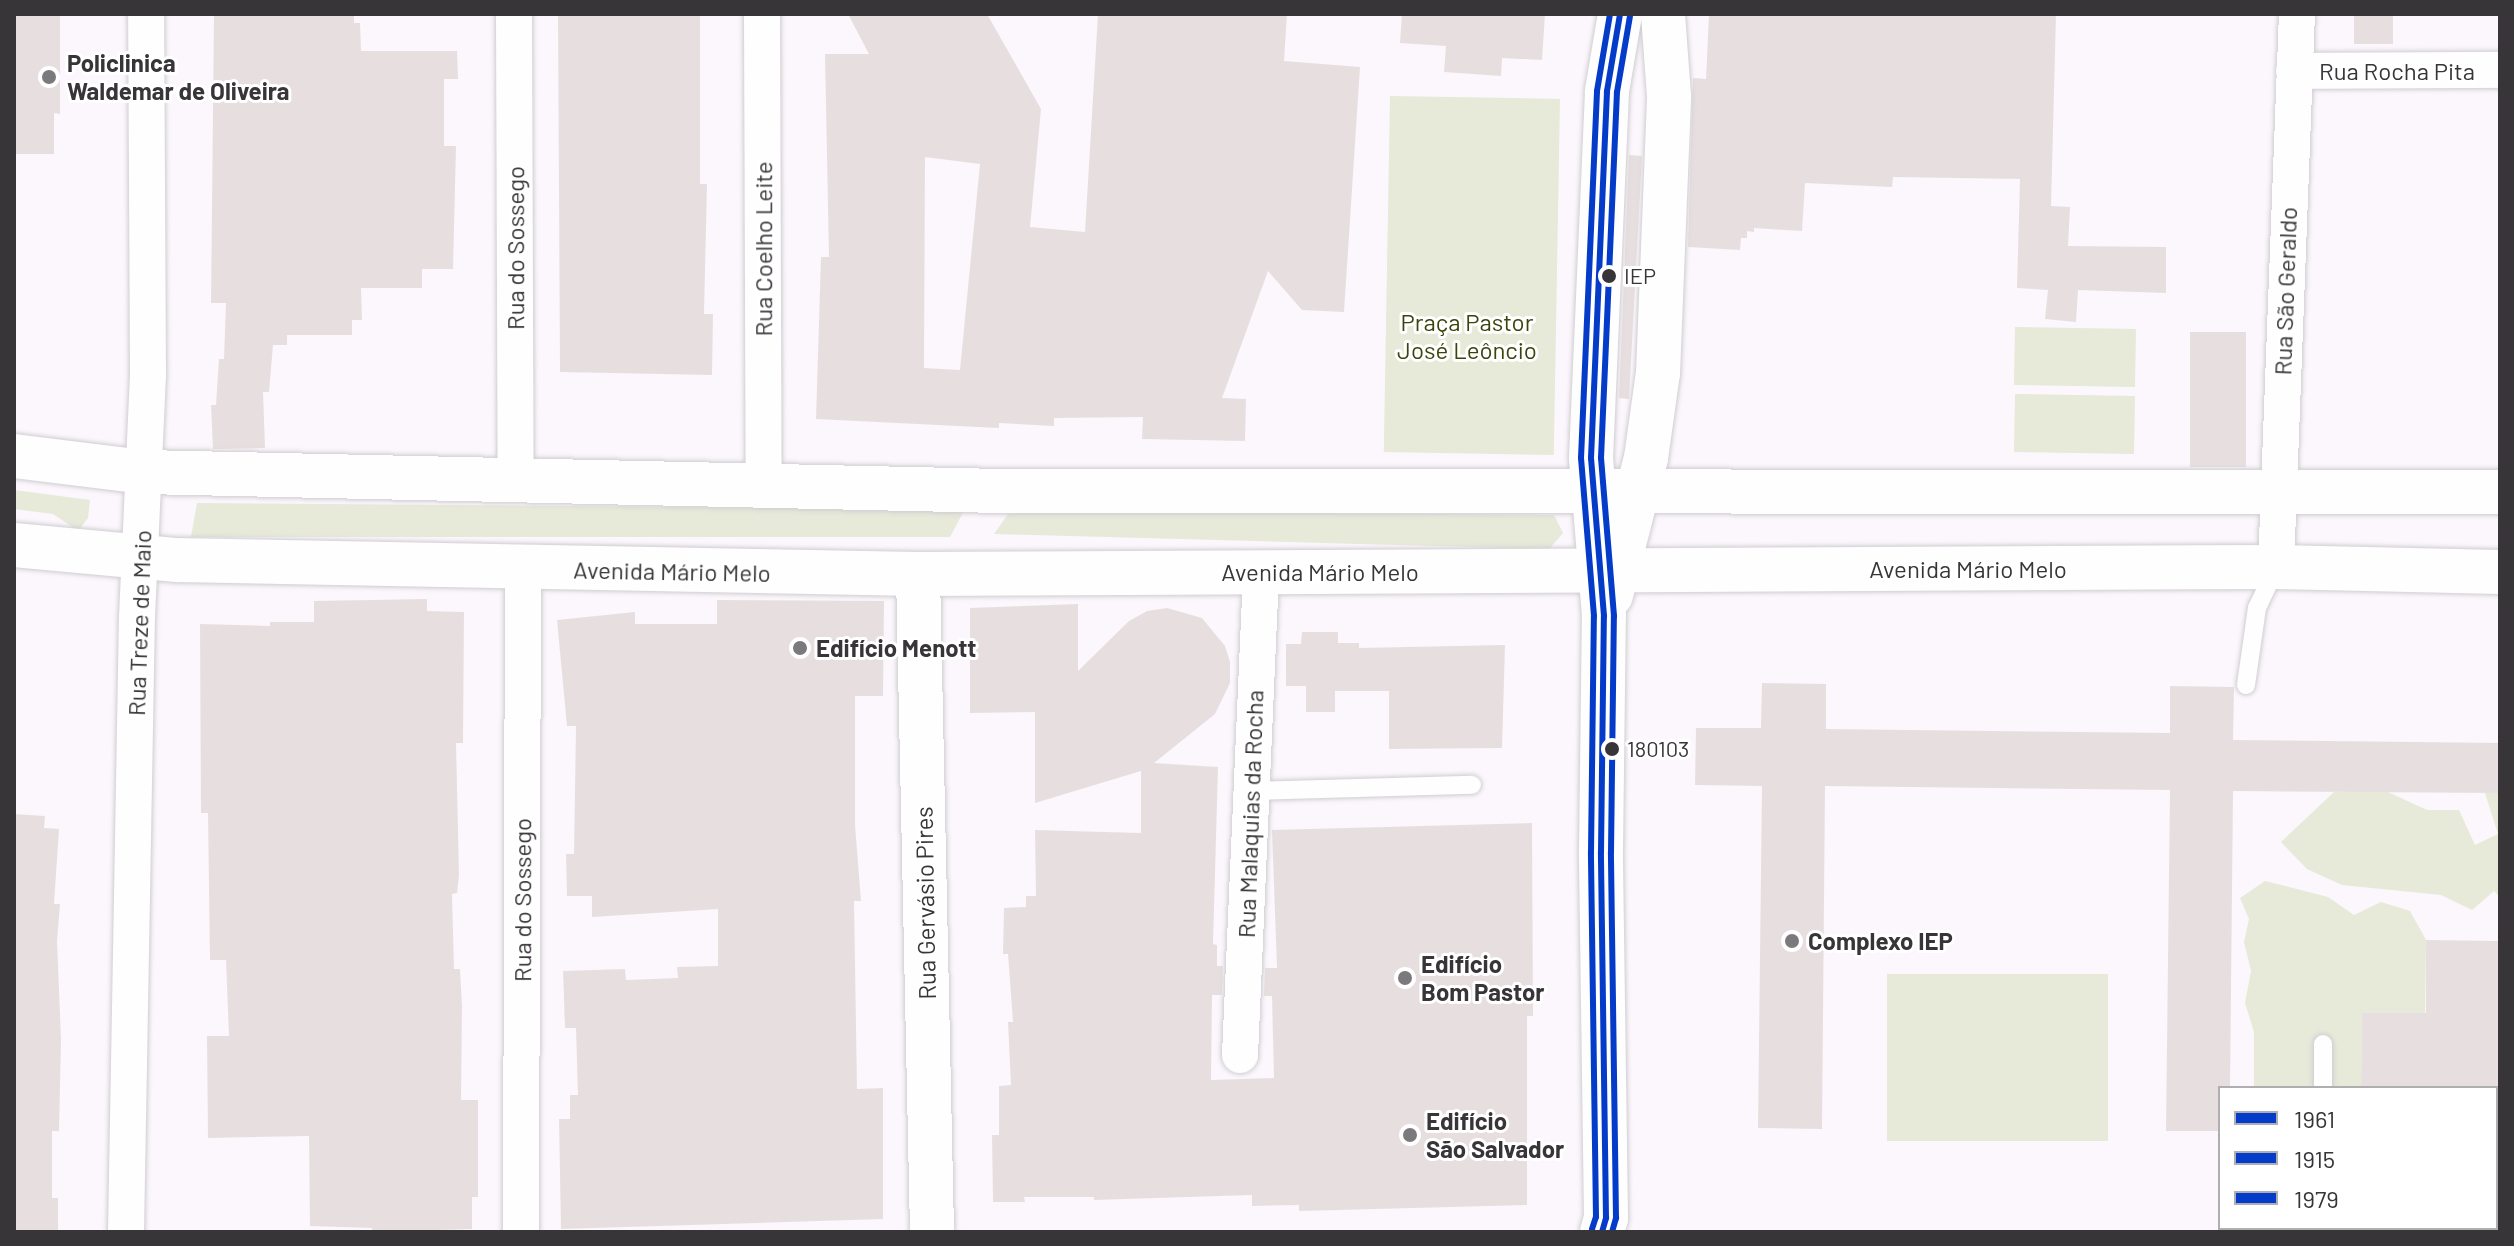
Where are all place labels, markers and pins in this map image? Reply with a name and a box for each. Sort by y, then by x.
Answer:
place label: Policlinica Waldemar de Oliveira [67,49,290,105]
marker: Policlinica Waldemar de Oliveira [38,66,60,88]
place label: IEP [1624,263,1656,289]
marker: IEP [1601,268,1617,284]
place label: Edifício Menott [816,634,976,662]
marker: Edifício Menott [791,639,809,657]
place label: 180103 [1627,736,1689,762]
marker: 180103 [1604,741,1620,757]
place label: Complexo IEP [1808,927,1953,955]
marker: Complexo IEP [1783,932,1801,950]
place label: Edifício Bom Pastor [1421,950,1544,1006]
marker: Edifício Bom Pastor [1396,969,1414,987]
place label: Edifício São Salvador [1426,1107,1564,1163]
marker: Edifício São Salvador [1401,1126,1419,1144]

